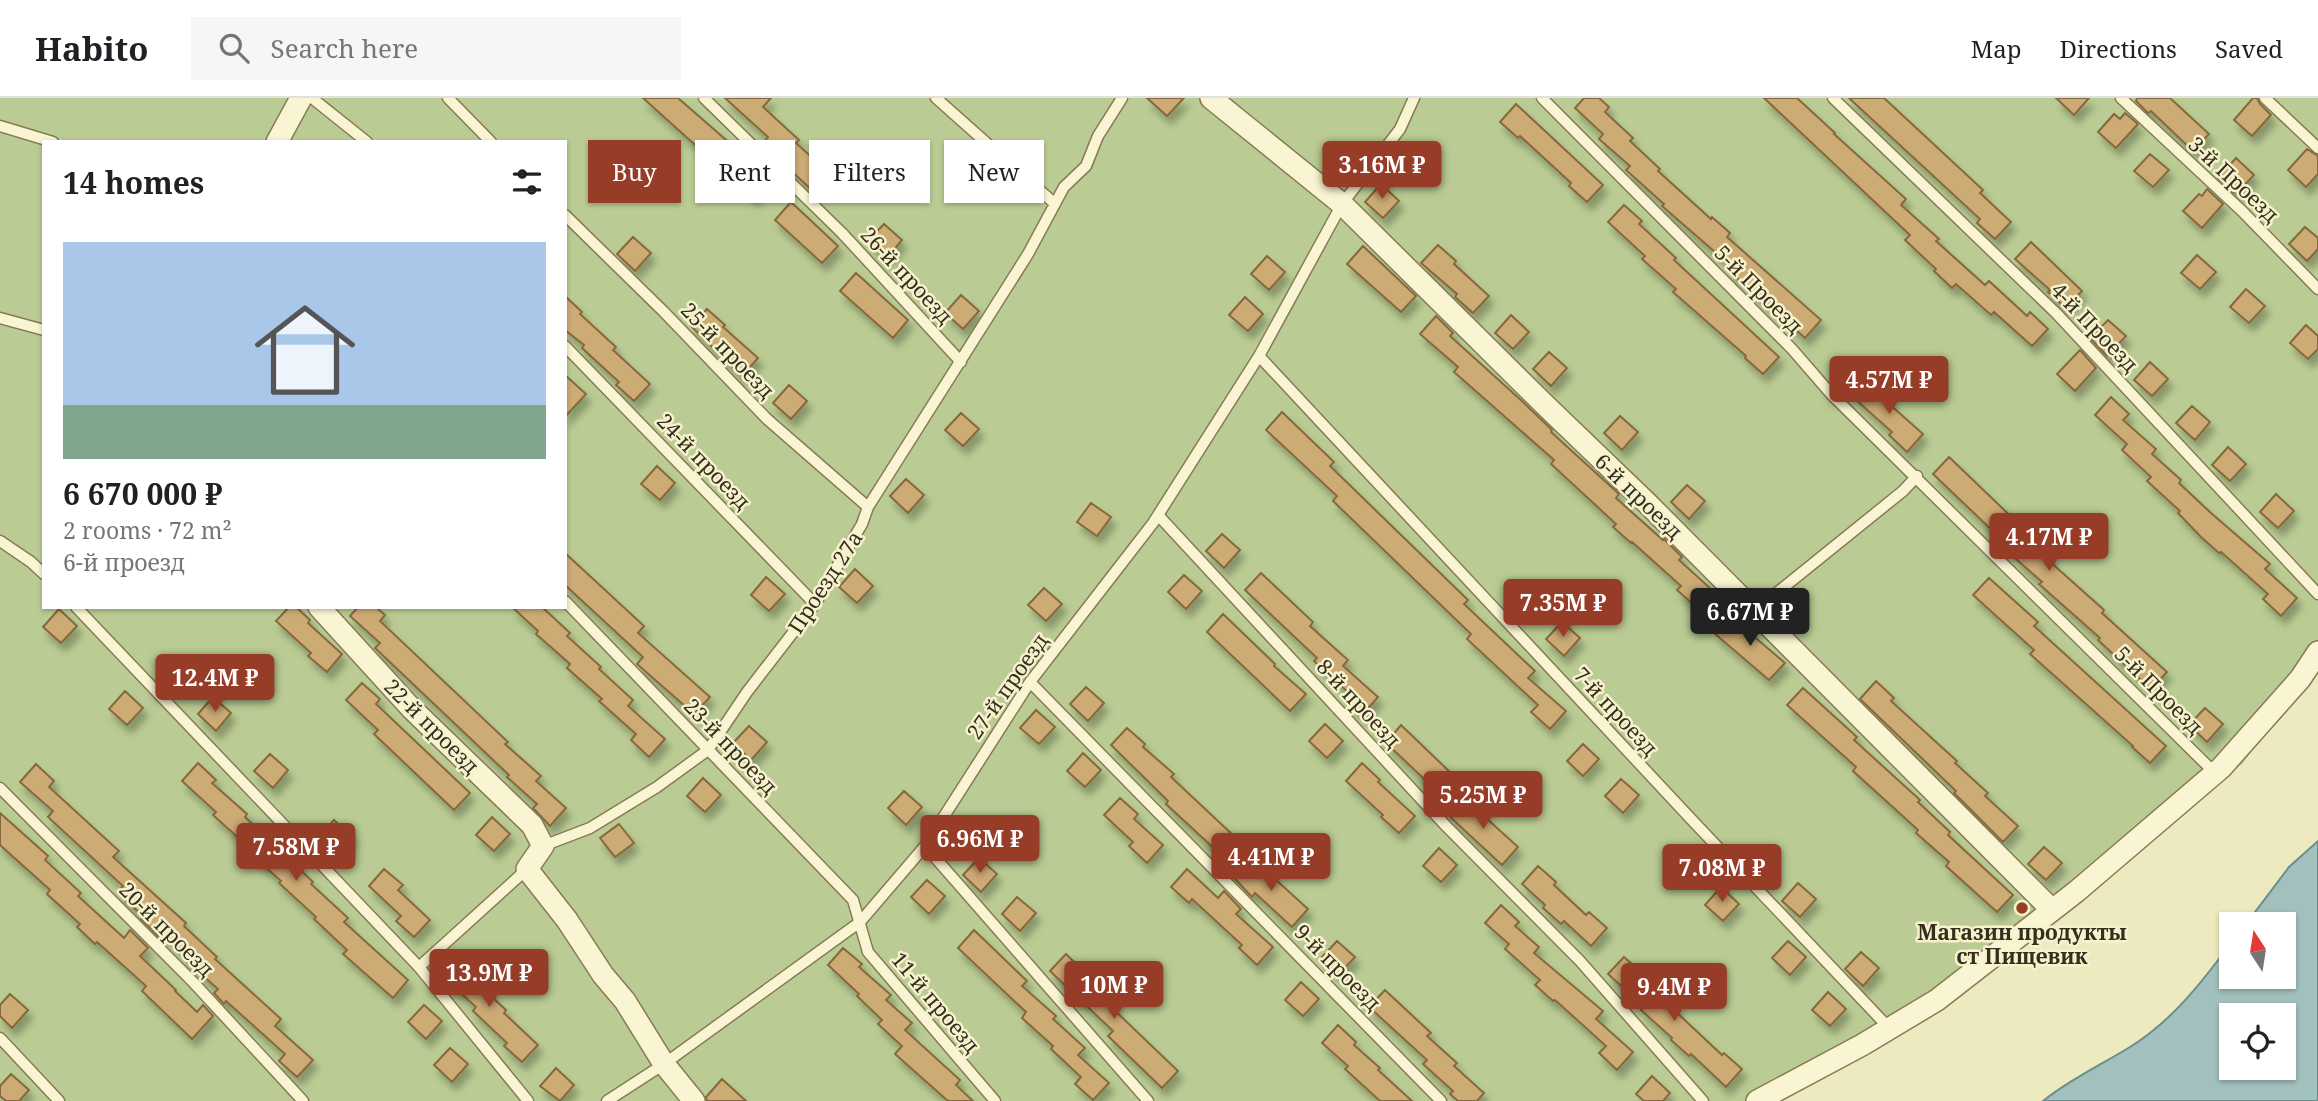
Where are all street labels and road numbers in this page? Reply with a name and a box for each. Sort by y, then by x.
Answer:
street label: 3-й Проезд [2183,130,2285,228]
street label: 26-й проезд [855,220,959,330]
street label: 5-й Проезд [1709,239,1809,339]
street label: 4-й Проезд [2045,276,2145,378]
street label: 25-й проезд [675,296,781,404]
street label: 24-й проезд [651,407,757,515]
street label: 6-й проезд [1589,447,1689,545]
street label: Проезд 27а [781,525,869,639]
street label: 27-й проезд [960,628,1054,744]
street label: 5-й Проезд [2109,640,2209,740]
street label: 8-й проезд [1311,653,1407,753]
street label: 7-й проезд [1568,661,1664,761]
street label: 22-й проезд [379,673,485,779]
street label: 23-й проезд [678,692,784,800]
street label: 20-й проезд [114,876,220,982]
street label: 9-й проезд [1289,918,1387,1016]
street label: 11-й проезд [886,946,986,1058]

